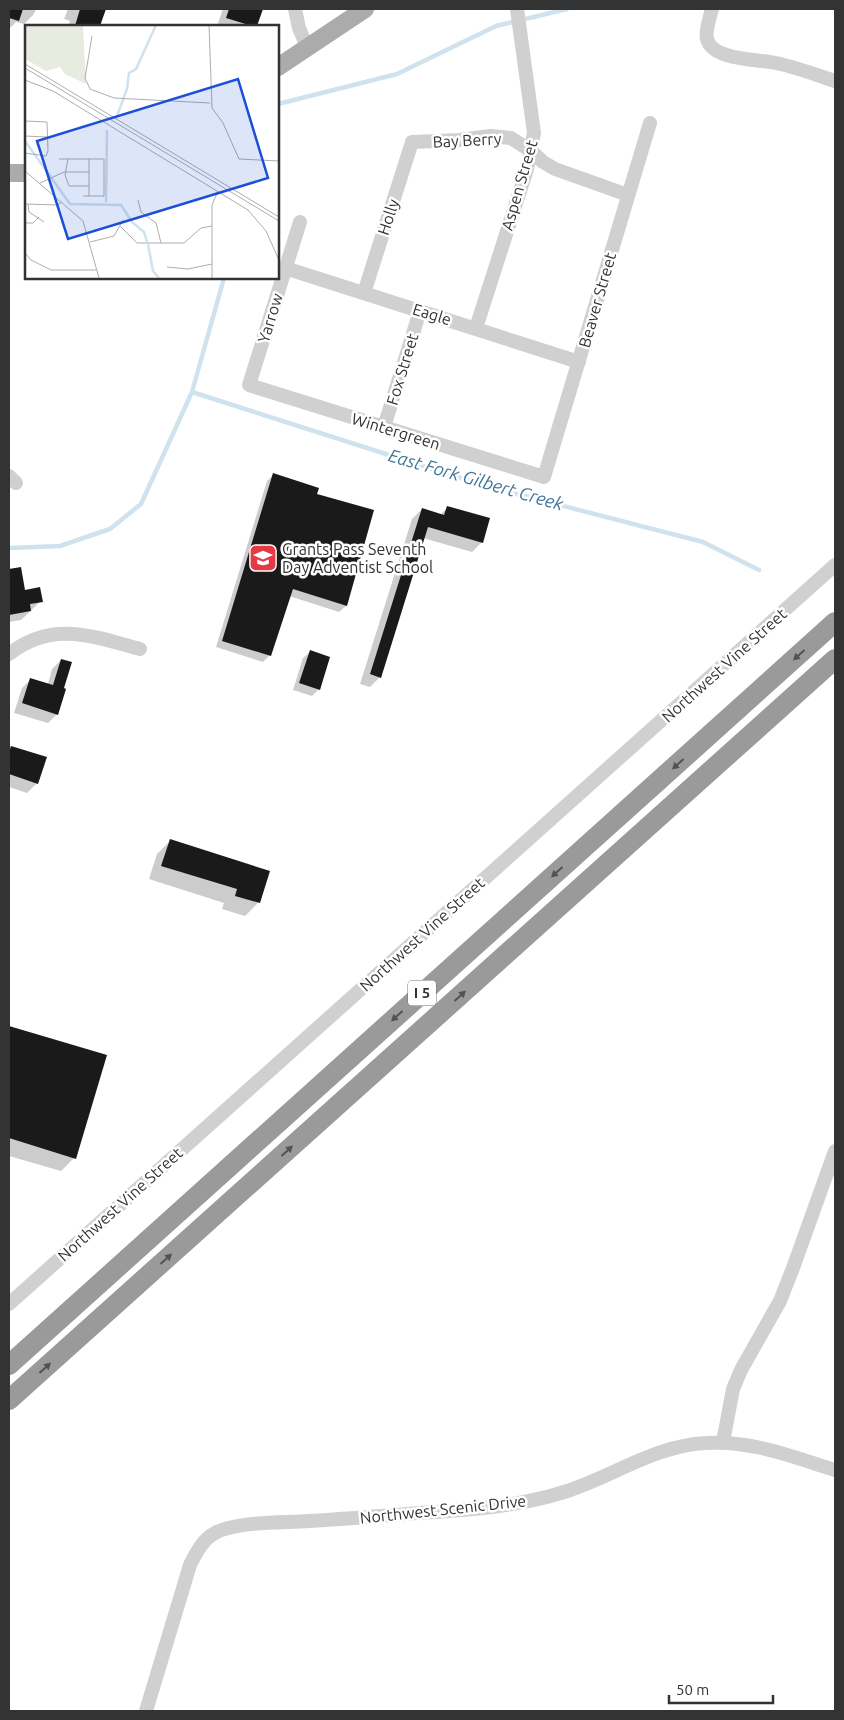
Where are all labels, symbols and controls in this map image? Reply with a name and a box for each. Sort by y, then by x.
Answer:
inset map [25,25,279,279]
street label: Bay Berry [432,129,502,151]
street label: Aspen Street [498,137,541,232]
street label: Holly [374,197,402,237]
street label: Beaver Street [575,250,619,350]
street label: Yarrow [254,291,286,345]
street label: Eagle [411,300,453,328]
street label: Fox Street [383,330,422,407]
street label: Wintergreen [350,409,442,453]
water label: East Fork Gilbert Creek [386,444,567,514]
place label: Grants Pass Seventh Day Adventist School [282,540,433,576]
school or university icon: Grants Pass Seventh Day Adventist School [248,543,278,573]
street label: Northwest Vine Street [658,604,790,726]
one-way arrow [793,649,805,660]
one-way arrow [672,758,685,769]
one-way arrow [552,866,564,878]
street label: Northwest Vine Street [356,873,488,995]
road number: I 5 [408,980,436,1006]
one-way arrow [453,990,466,1001]
one-way arrow [391,1010,404,1021]
street label: Northwest Vine Street [54,1143,186,1265]
one-way arrow [280,1145,292,1157]
one-way arrow [159,1253,171,1265]
one-way arrow [39,1362,51,1374]
street label: Northwest Scenic Drive [359,1491,527,1527]
scale bar [669,1672,773,1704]
text: 50 m [676,1681,709,1698]

